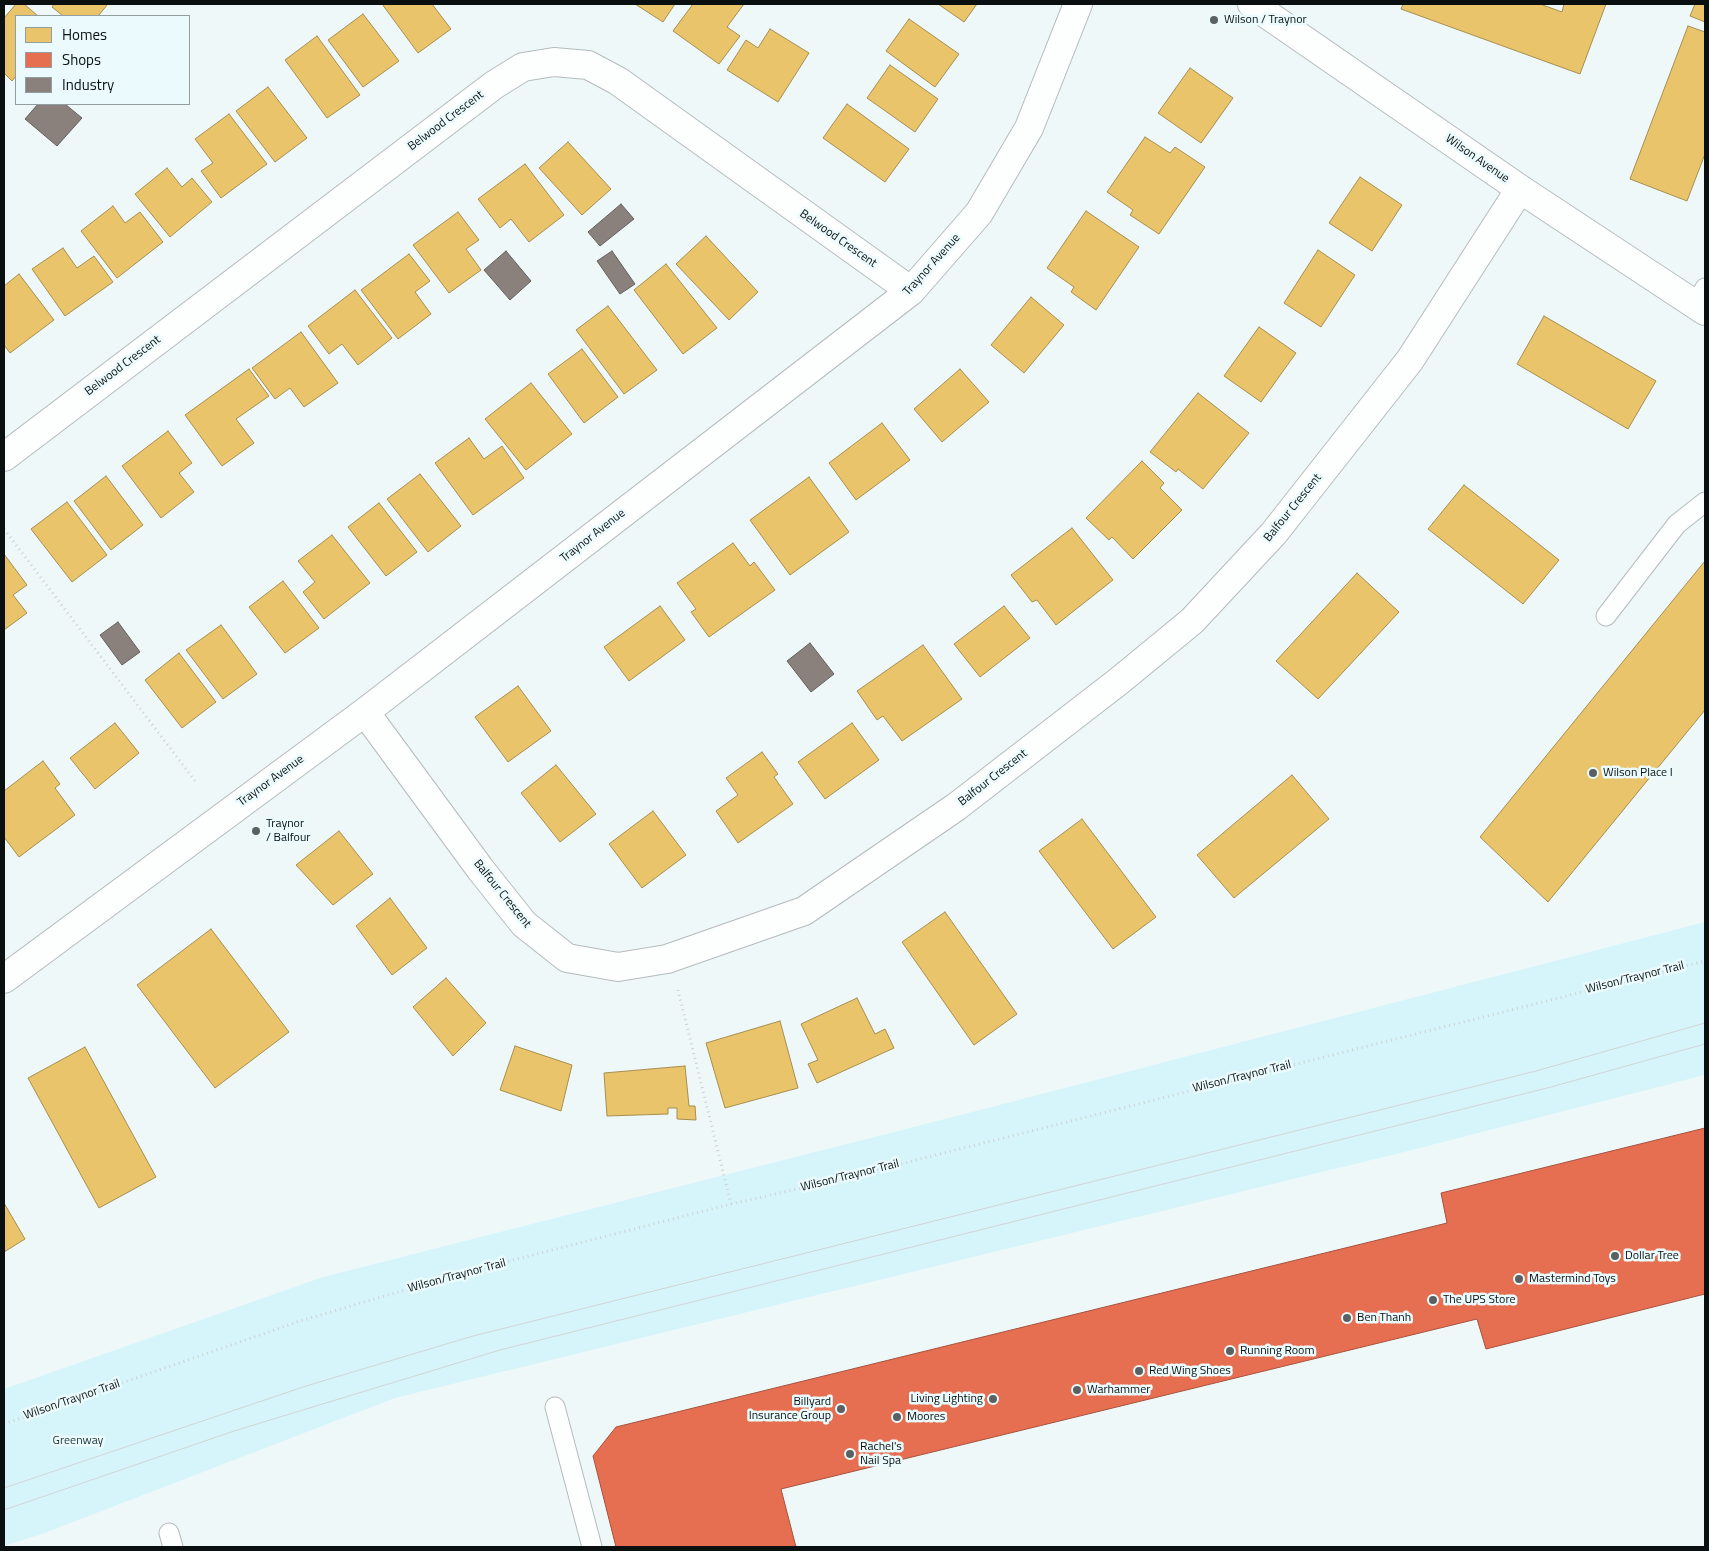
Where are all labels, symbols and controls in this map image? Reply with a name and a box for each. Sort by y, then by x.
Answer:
place label: Wilson / Traynor [1224,13,1307,27]
marker: Wilson / Traynor [1208,14,1220,26]
legend [15,15,190,105]
text: Homes [62,23,107,46]
text: Shops [62,48,101,71]
text: Industry [62,73,114,96]
street label: Belwood Crescent [405,88,487,154]
street label: Wilson Avenue [1442,132,1512,186]
street label: Belwood Crescent [797,207,879,271]
street label: Traynor Avenue [900,231,964,299]
street label: Belwood Crescent [82,333,164,399]
street label: Balfour Crescent [1261,471,1325,545]
street label: Traynor Avenue [558,506,628,566]
street label: Balfour Crescent [956,747,1030,809]
street label: Traynor Avenue [235,752,307,810]
place label: Wilson Place I [1603,766,1673,780]
marker: Wilson Place I [1587,767,1599,779]
place label: Traynor / Balfour [266,817,310,845]
marker: Traynor / Balfour [250,825,262,837]
street label: Balfour Crescent [470,857,534,931]
street label: Wilson/Traynor Trail [1584,959,1686,997]
street label: Wilson/Traynor Trail [1191,1058,1293,1096]
street label: Wilson/Traynor Trail [799,1157,901,1195]
place label: Dollar Tree [1625,1249,1679,1263]
marker: Dollar Tree [1609,1250,1621,1262]
street label: Wilson/Traynor Trail [406,1256,508,1296]
place label: Mastermind Toys [1529,1272,1616,1286]
marker: Mastermind Toys [1513,1273,1525,1285]
place label: The UPS Store [1443,1293,1515,1307]
marker: The UPS Store [1427,1294,1439,1306]
place label: Ben Thanh [1357,1311,1411,1325]
marker: Ben Thanh [1341,1312,1353,1324]
place label: Running Room [1240,1344,1314,1358]
marker: Running Room [1224,1345,1236,1357]
place label: Red Wing Shoes [1149,1364,1231,1378]
marker: Red Wing Shoes [1133,1365,1145,1377]
street label: Wilson/Traynor Trail [22,1377,122,1423]
place label: Warhammer [1087,1383,1150,1397]
marker: Warhammer [1071,1384,1083,1396]
place label: Living Lighting [911,1392,983,1406]
marker: Living Lighting [987,1393,999,1405]
place label: Billyard Insurance Group [749,1395,831,1423]
marker: Billyard Insurance Group [835,1403,847,1415]
place label: Moores [907,1410,945,1424]
marker: Moores [891,1411,903,1423]
park label: Greenway [53,1434,103,1448]
place label: Rachel's Nail Spa [860,1440,902,1468]
marker: Rachel's Nail Spa [844,1448,856,1460]

